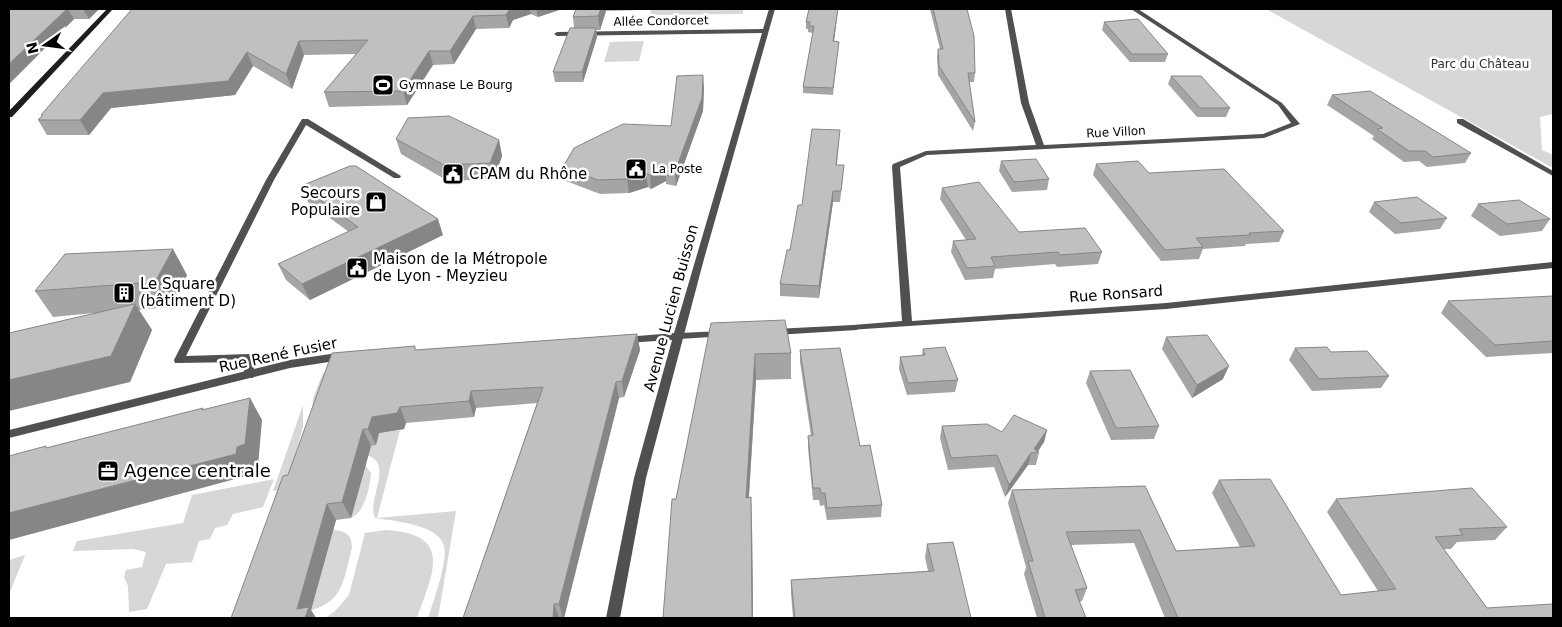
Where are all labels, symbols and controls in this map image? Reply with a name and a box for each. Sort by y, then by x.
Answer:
street label: Allée Condorcet [613,13,709,29]
north arrow [20,20,70,70]
text: N [23,41,42,56]
park label: Parc du Château [1431,57,1529,71]
sports icon: Gymnase Le Bourg [371,73,395,97]
place label: Gymnase Le Bourg [399,78,513,92]
street label: Rue Villon [1086,123,1146,141]
public building icon: La Poste [624,157,648,181]
public building icon: CPAM du Rhône [441,162,465,186]
place label: La Poste [652,162,702,176]
place label: CPAM du Rhône [469,165,587,183]
place label: Secours Populaire [291,184,360,219]
shop icon: Secours Populaire [364,190,388,214]
street label: Avenue Lucien Buisson [640,222,702,394]
place label: Maison de la Métropole de Lyon - Meyzieu [373,250,547,285]
public building icon: Maison de la Métropole de Lyon - Meyzieu [345,256,369,280]
place label: Le Square (bâtiment D) [140,275,236,310]
building icon: Le Square (bâtiment D) [112,281,136,305]
street label: Rue Ronsard [1068,282,1164,306]
street label: Rue René Fusier [217,334,340,376]
office icon: Agence centrale [96,459,120,483]
place label: Agence centrale [124,460,271,481]

